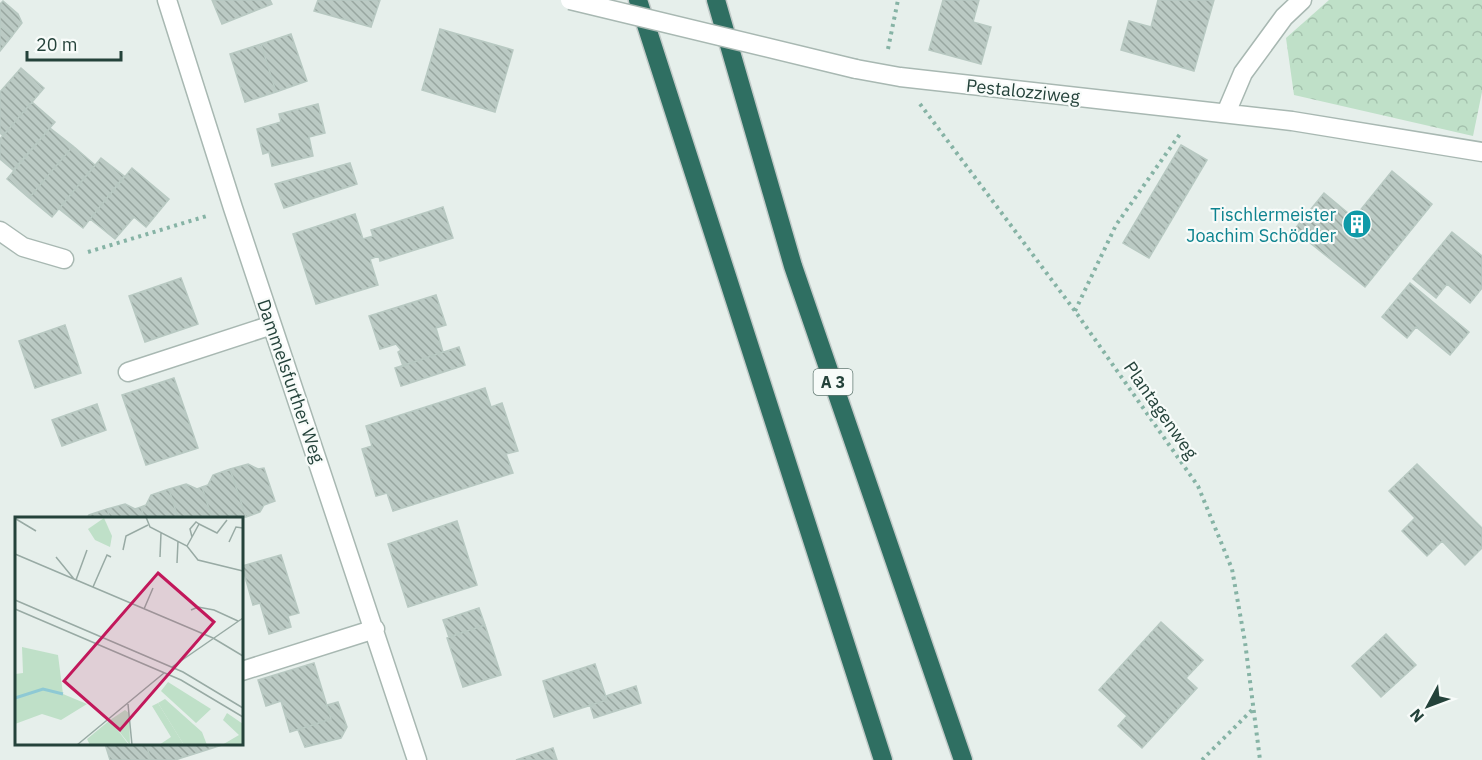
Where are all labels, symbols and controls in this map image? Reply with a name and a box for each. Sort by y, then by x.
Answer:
scale bar [27,24,122,62]
text: 20 m [36,33,78,56]
street label: Pestalozziweg [965,74,1081,108]
place label: Tischlermeister Joachim Schödder [1186,203,1336,247]
building icon: Tischlermeister Joachim Schödder [1341,208,1373,240]
street label: Dammelsfurther Weg [252,296,330,466]
street label: Plantagenweg [1119,357,1203,464]
road number: A 3 [814,369,852,395]
inset map [15,517,243,745]
north arrow [1398,676,1458,736]
text: N [1405,705,1428,727]

